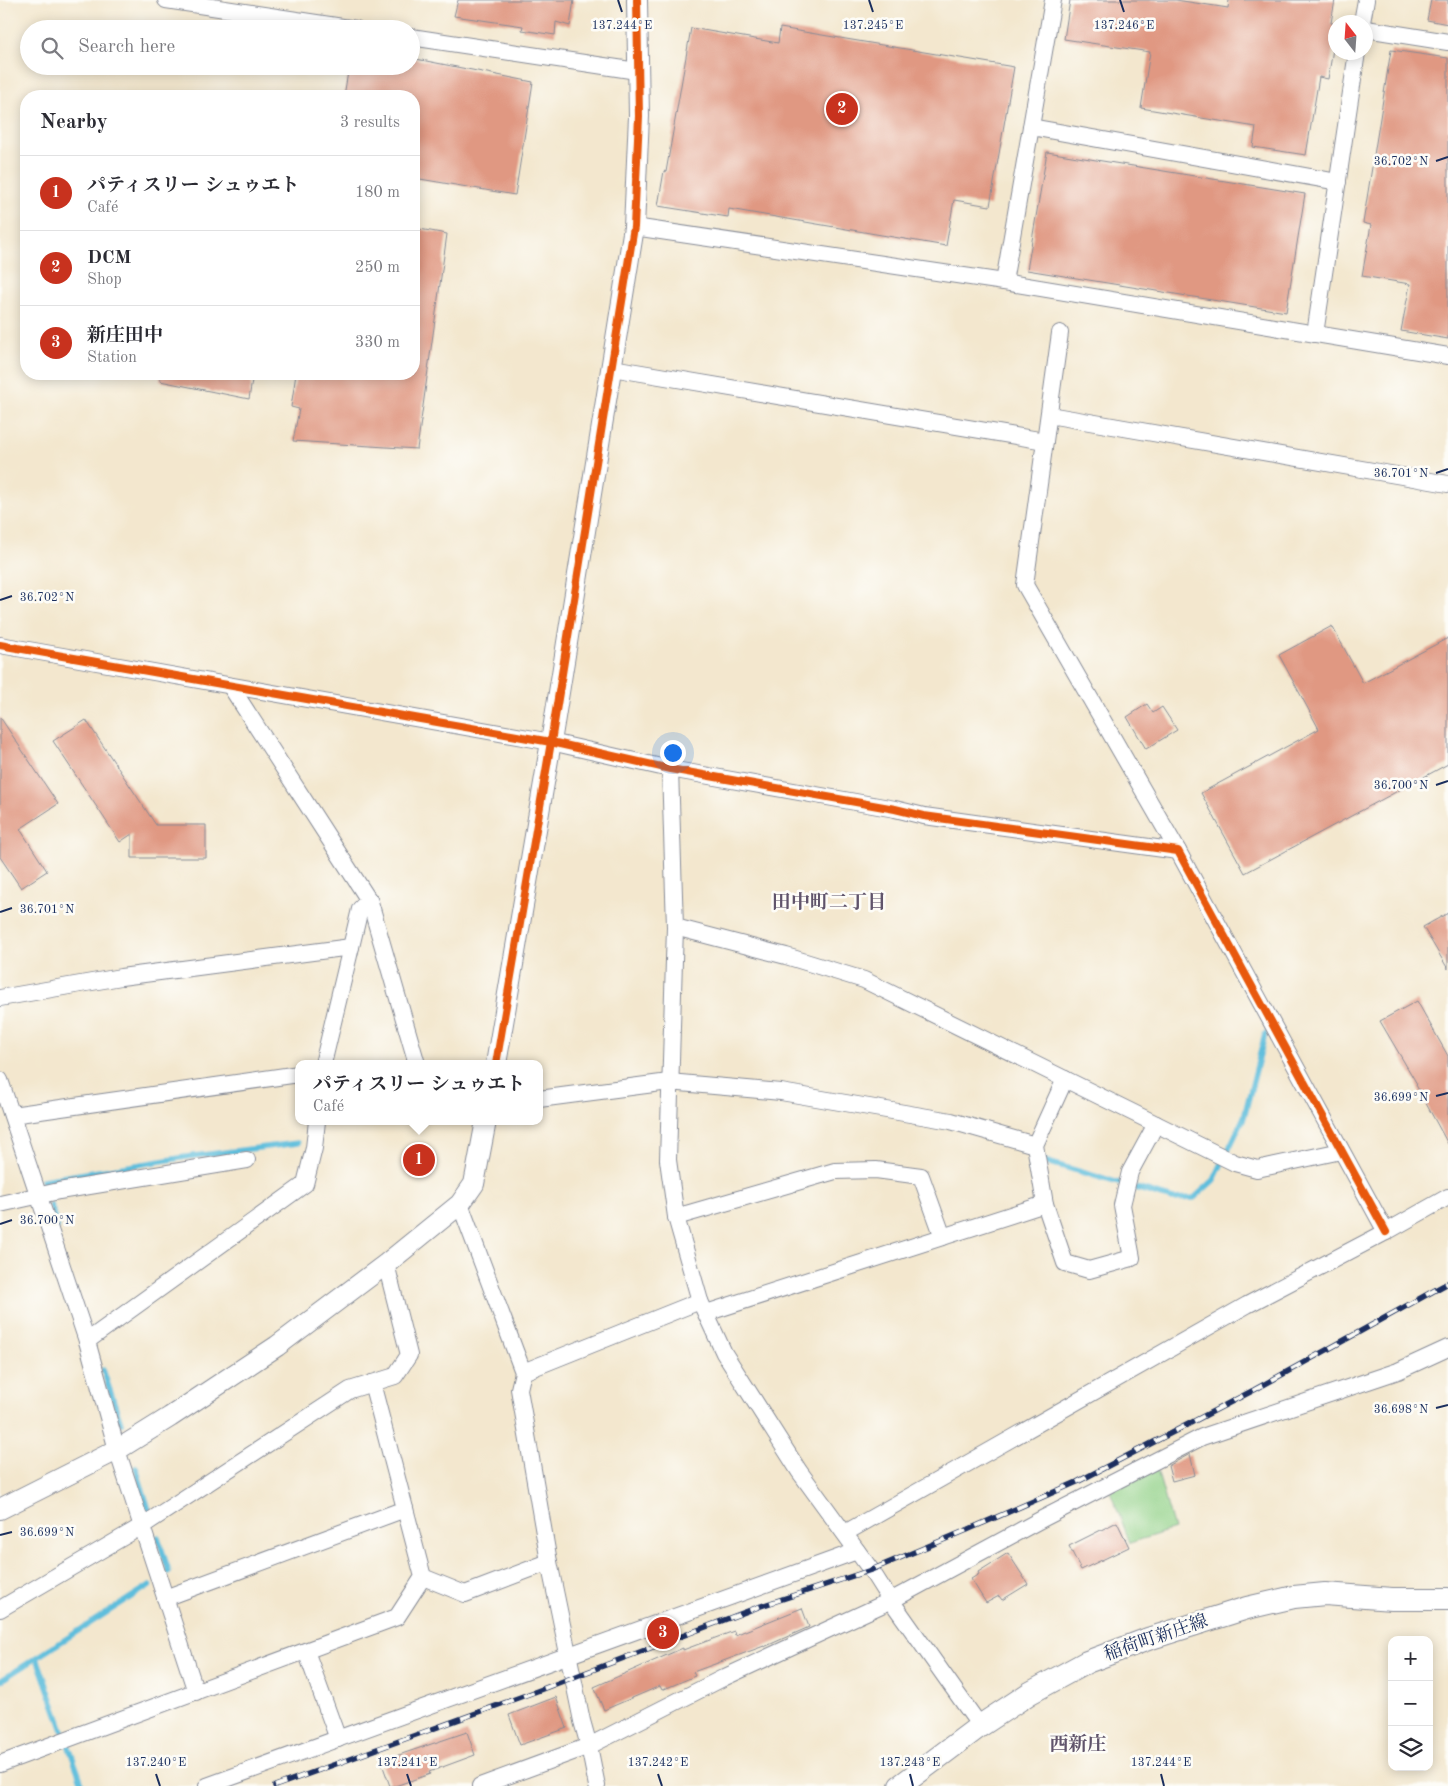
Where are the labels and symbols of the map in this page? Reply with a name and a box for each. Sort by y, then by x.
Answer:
north arrow [1328,15,1373,60]
text: 137.245°E [843,19,903,32]
text: 137.244°E [592,20,652,32]
text: 137.246°E [1094,20,1154,32]
pin: 2 [826,90,858,128]
text: 36.702°N [1374,156,1428,168]
text: 36.701°N [1374,468,1428,480]
text: 36.702°N [20,592,74,604]
your location [660,740,686,766]
text: 36.700°N [1374,780,1428,792]
district label: 田中町二丁目 [772,891,886,913]
text: 36.701°N [20,904,74,916]
text: 36.699°N [1374,1092,1428,1104]
pin: 1 [403,1141,435,1179]
text: 36.700°N [20,1215,74,1227]
text: 36.698°N [1374,1404,1428,1416]
text: 36.699°N [20,1527,74,1539]
street label: 稲荷町新庄線 [1101,1610,1210,1664]
pin: 3 [647,1614,679,1652]
district label: 西新庄 [1049,1733,1107,1755]
text: 137.240°E [126,1757,186,1769]
text: 137.241°E [377,1757,437,1769]
text: 137.242°E [628,1757,688,1769]
text: 137.243°E [880,1757,940,1769]
text: 137.244°E [1131,1757,1191,1769]

